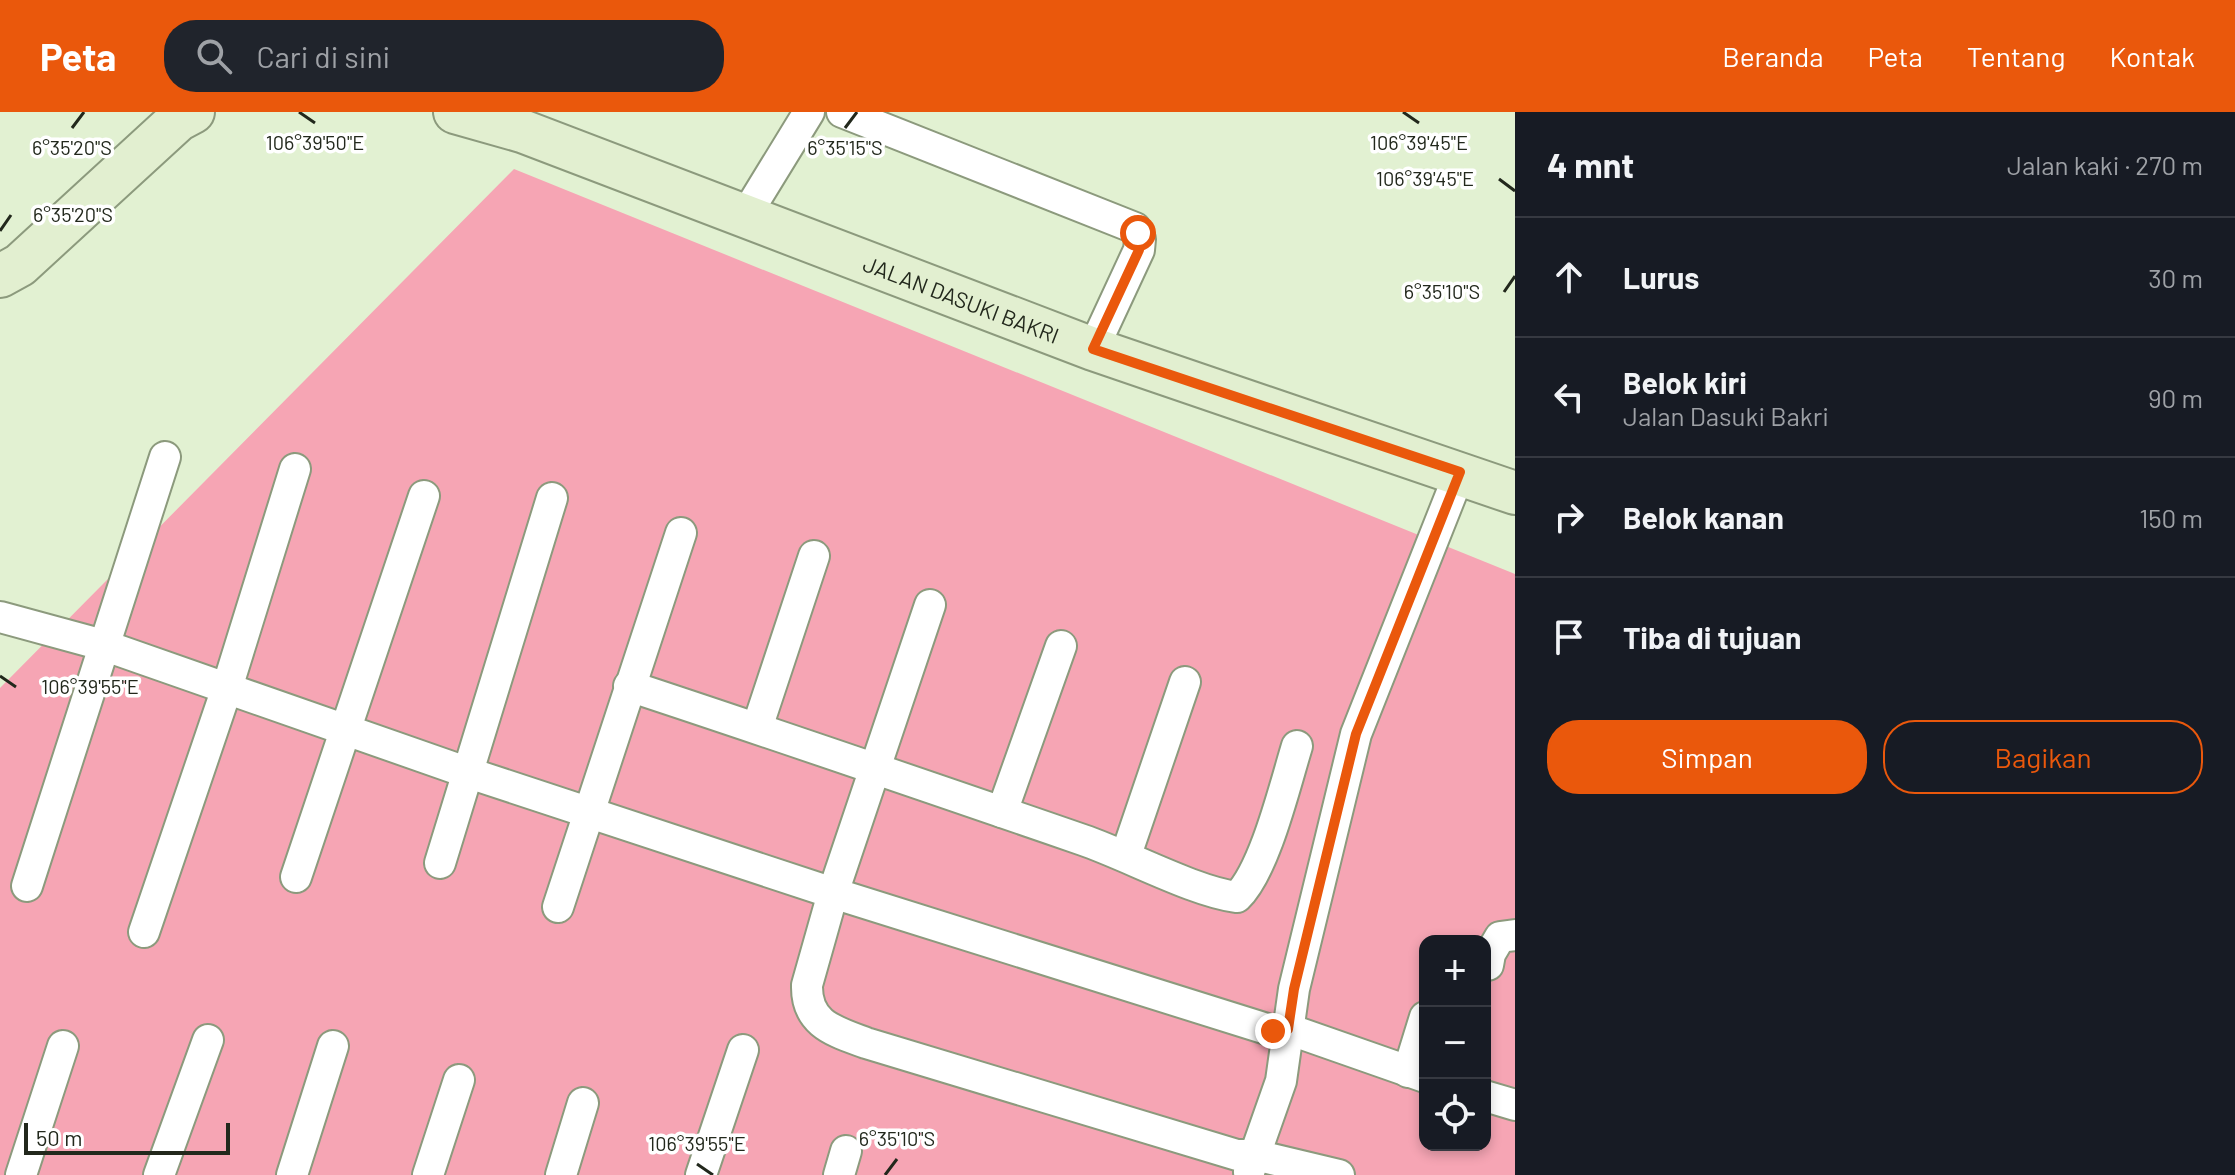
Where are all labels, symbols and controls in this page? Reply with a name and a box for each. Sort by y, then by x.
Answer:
search box [164,20,724,92]
text: Peta [40,33,116,79]
icon: search [192,34,236,78]
text: Cari di sini [256,38,390,74]
text: Beranda [1722,39,1824,73]
text: Peta [1868,39,1923,73]
text: Tentang [1967,39,2065,73]
text: Kontak [2109,39,2195,73]
text: 106°39'50"E [266,130,364,154]
text: 106°39'45"E [1370,130,1468,154]
text: 6°35'20"S [32,135,112,159]
text: 6°35'15"S [807,135,883,159]
text: 4 mnt [1547,144,1634,185]
text: Jalan kaki · 270 m [2007,149,2203,180]
text: 106°39'45"E [1376,166,1474,190]
text: 6°35'20"S [33,202,113,226]
route start [1120,215,1156,251]
street label: JALAN DASUKI BAKRI [860,250,1063,348]
icon: ahead [1547,255,1591,299]
text: Lurus [1623,259,1699,295]
text: 30 m [2148,262,2203,293]
text: 6°35'10"S [1404,279,1480,303]
text: Belok kiri [1623,364,1747,400]
icon: left [1547,375,1591,419]
text: 90 m [2148,382,2203,413]
text: Jalan Dasuki Bakri [1623,400,1829,431]
icon: right [1547,495,1591,539]
text: Belok kanan [1623,499,1784,535]
text: 150 m [2139,502,2203,533]
icon: arrive [1547,615,1591,659]
text: Tiba di tujuan [1623,619,1801,655]
text: 106°39'55"E [41,674,139,698]
button: Simpan [1547,720,1867,794]
button: Bagikan [1883,720,2203,794]
map controls [1419,935,1491,1151]
button: + [1419,935,1491,1007]
button: − [1419,1007,1491,1079]
route end [1255,1013,1291,1049]
button: locate [1419,1079,1491,1151]
scale bar [24,1119,230,1155]
text: 50 m [36,1124,82,1150]
text: 6°35'10"S [859,1126,935,1150]
text: 106°39'55"E [648,1131,746,1155]

